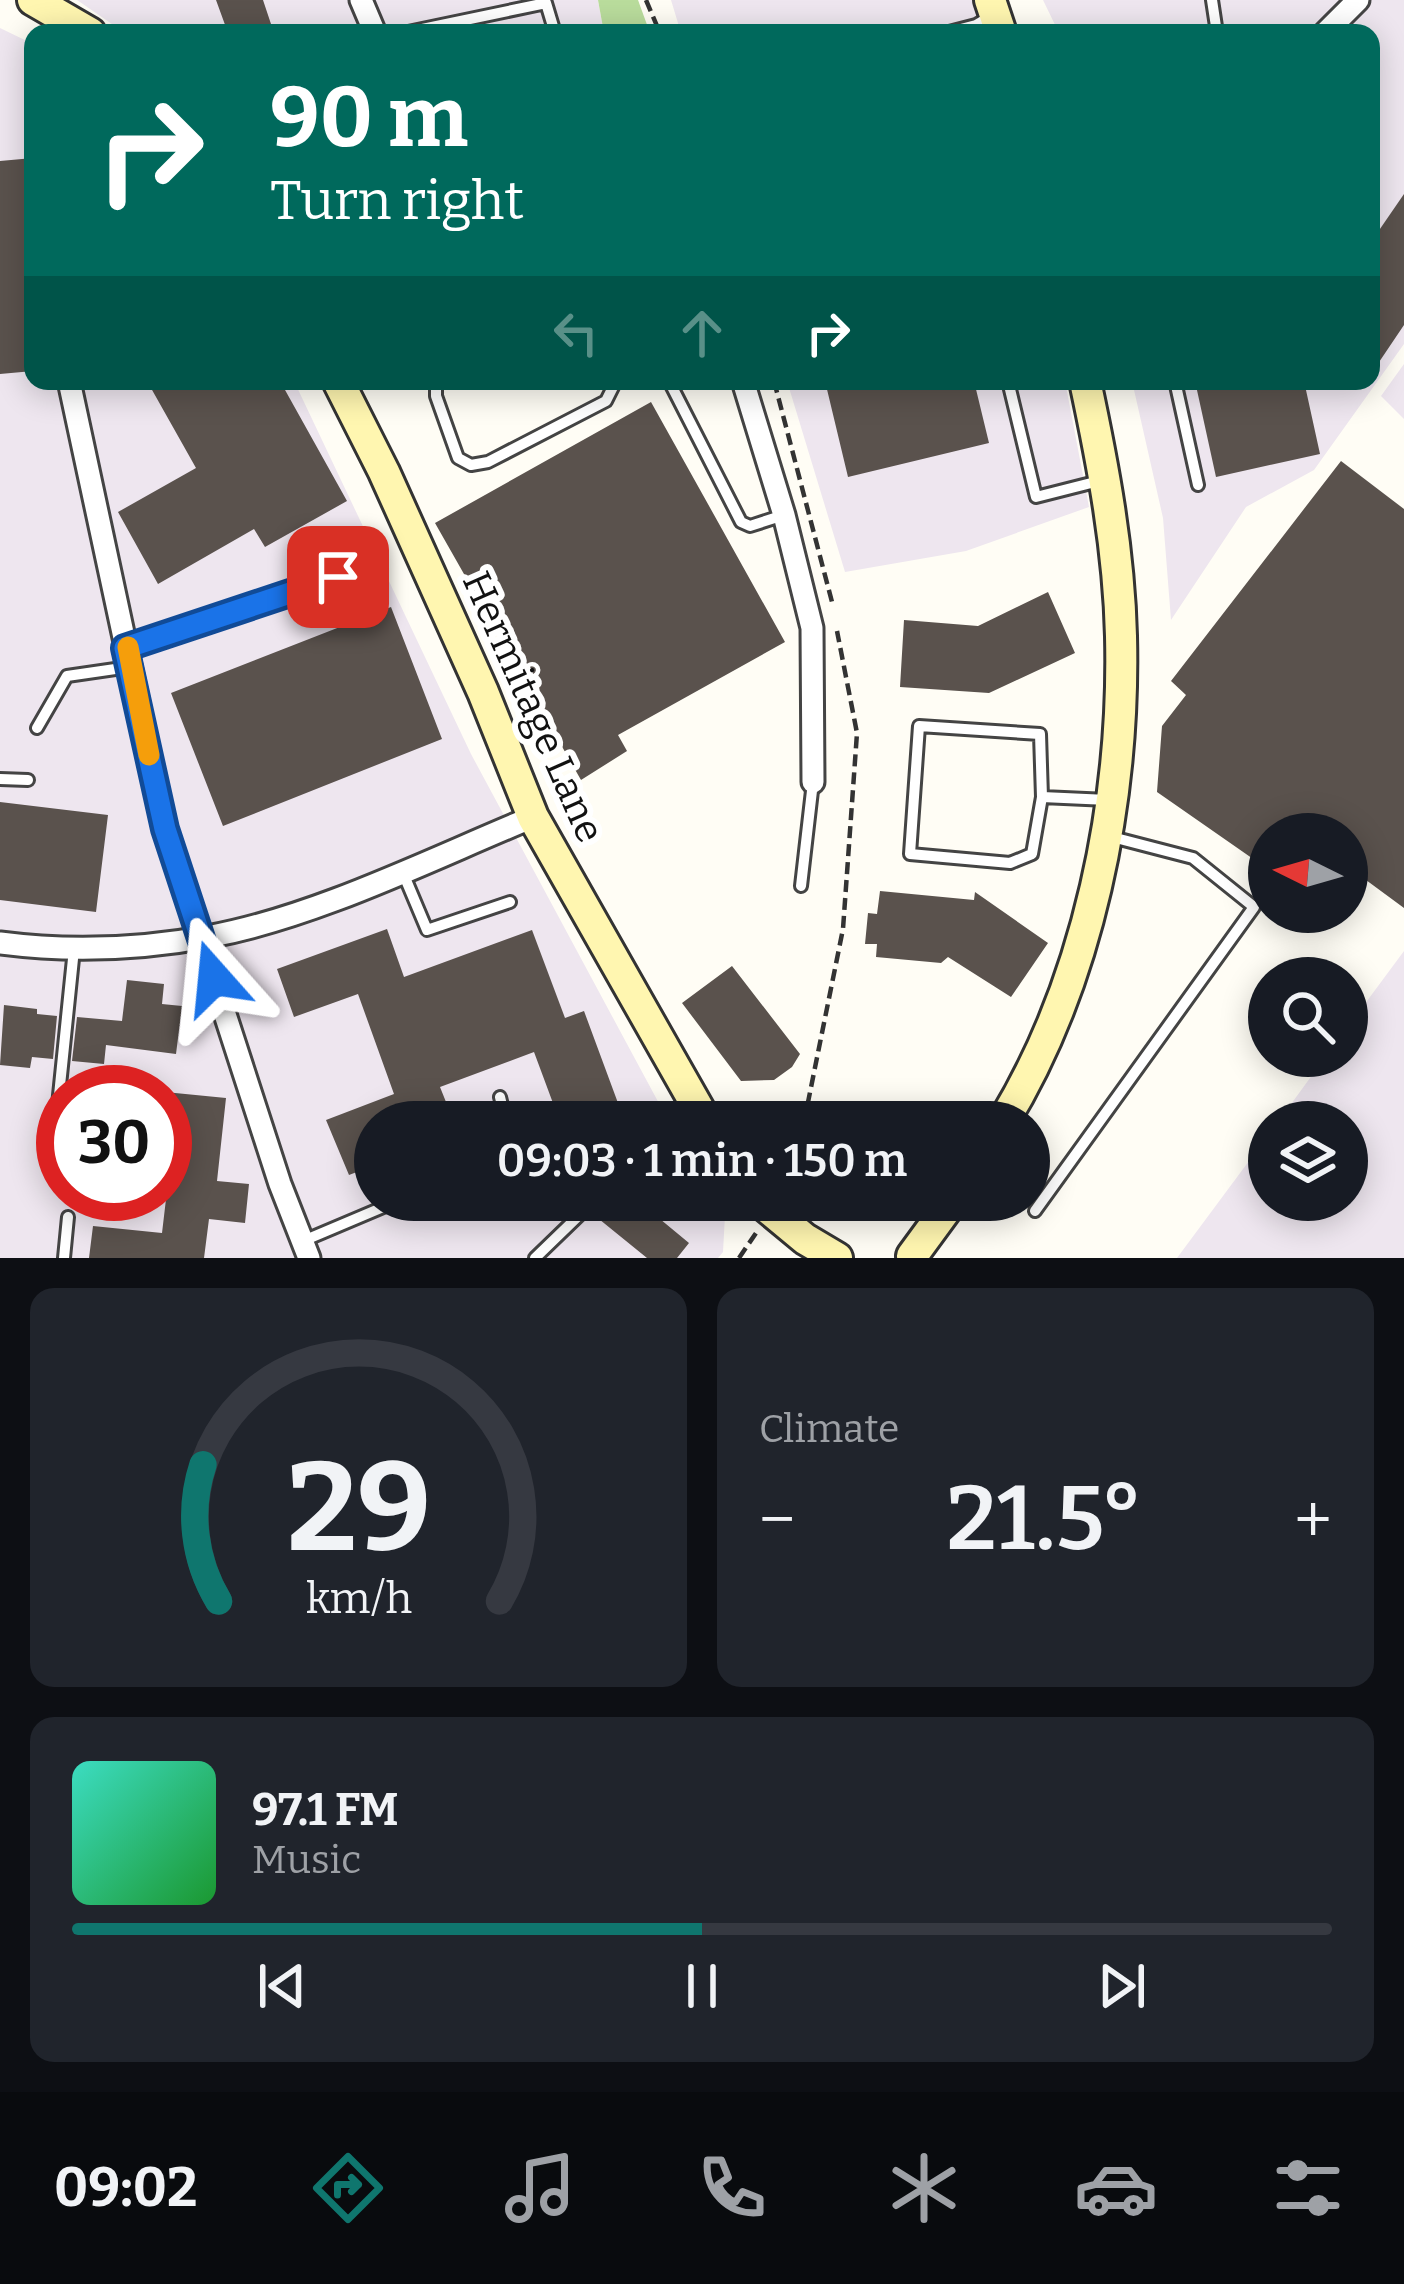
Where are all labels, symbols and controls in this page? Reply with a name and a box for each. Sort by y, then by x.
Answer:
text: 90 m [270,67,468,168]
icon: right [72,72,228,228]
text: Turn right [270,169,524,233]
icon: left [543,300,609,366]
icon: ahead [669,300,735,366]
icon: right [795,300,861,366]
pin [287,526,389,628]
icon: arrive [305,544,371,610]
street label: Hermitage Lane [453,565,613,849]
north arrow [1248,813,1368,933]
map controls [1248,813,1368,1221]
position arrow [151,915,277,1041]
button: search [1248,957,1368,1077]
speed limit sign: 30 [36,1065,192,1221]
button: layers [1248,1101,1368,1221]
text: 09:03 · 1 min · 150 m [497,1134,907,1188]
text: Climate [759,1406,899,1452]
text: 29 [286,1433,431,1583]
text: 21.5° [947,1465,1143,1573]
text: − [759,1480,795,1559]
text: + [1294,1480,1332,1559]
text: km/h [305,1572,412,1623]
text: 97.1 FM [252,1783,399,1837]
text: Music [252,1837,361,1883]
icon: previous [249,1953,315,2019]
icon: pause [669,1953,735,2019]
icon: next [1089,1953,1155,2019]
icon: directions [306,2146,390,2230]
icon: music [498,2146,582,2230]
icon: phone [690,2146,774,2230]
icon: climate [882,2146,966,2230]
icon: car [1074,2146,1158,2230]
icon: filters [1266,2146,1350,2230]
text: 09:02 [54,2156,198,2220]

